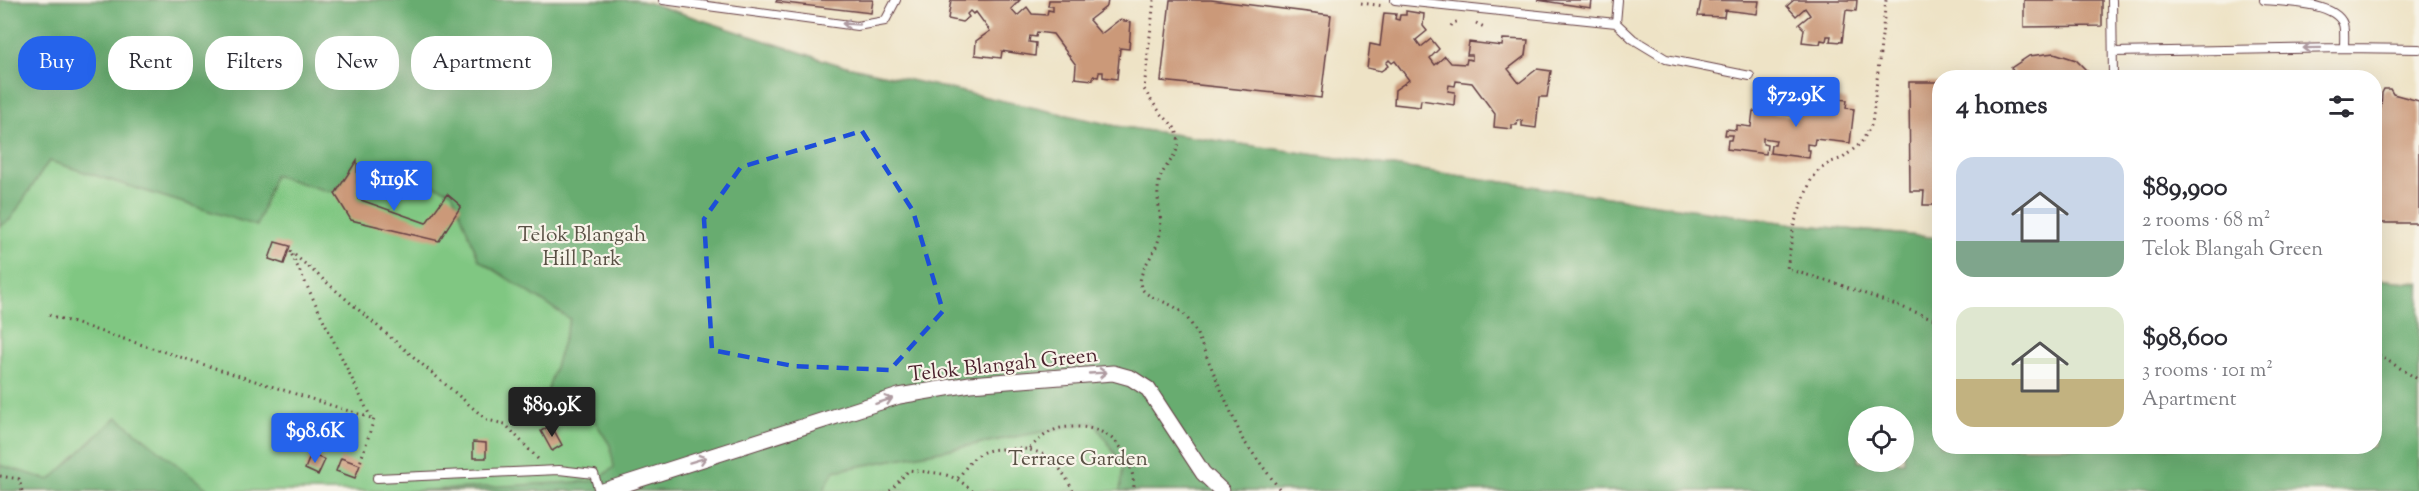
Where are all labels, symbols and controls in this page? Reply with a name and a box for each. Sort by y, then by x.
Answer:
one-way arrow [841,19,861,30]
chip: Buy [18,36,96,90]
chip: Rent [108,36,193,90]
chip: Filters [205,36,303,90]
chip: New [315,36,399,90]
chip: Apartment [411,36,552,90]
one-way arrow [2302,42,2322,54]
pin: $72.9K [1747,77,1845,128]
text: $72.9K [1767,82,1825,111]
text: 4 homes [1956,88,2047,125]
icon: filters [2325,90,2358,123]
pin: $119K [352,161,436,212]
text: $119K [370,166,418,195]
text: $89,900 [2142,170,2228,207]
icon: home [2004,181,2076,253]
text: 2 rooms · 68 m² [2142,207,2270,236]
park label: Telok Blangah Hill Park [518,221,646,275]
text: Telok Blangah Green [2142,236,2323,265]
text: $98,600 [2142,320,2228,357]
icon: home [2004,331,2076,403]
street label: Telok Blangah Green [907,341,1099,391]
text: 3 rooms · 101 m² [2142,357,2273,386]
one-way arrow [1087,368,1107,379]
text: Apartment [2142,386,2237,415]
pin: $89.9K [503,387,601,438]
text: $89.9K [522,392,582,421]
one-way arrow [874,395,893,406]
map controls [1848,406,1914,472]
button: locate [1848,406,1914,472]
pin: $98.6K [266,413,364,464]
text: $98.6K [285,418,345,447]
park label: Terrace Garden [1008,445,1148,475]
one-way arrow [688,454,707,465]

